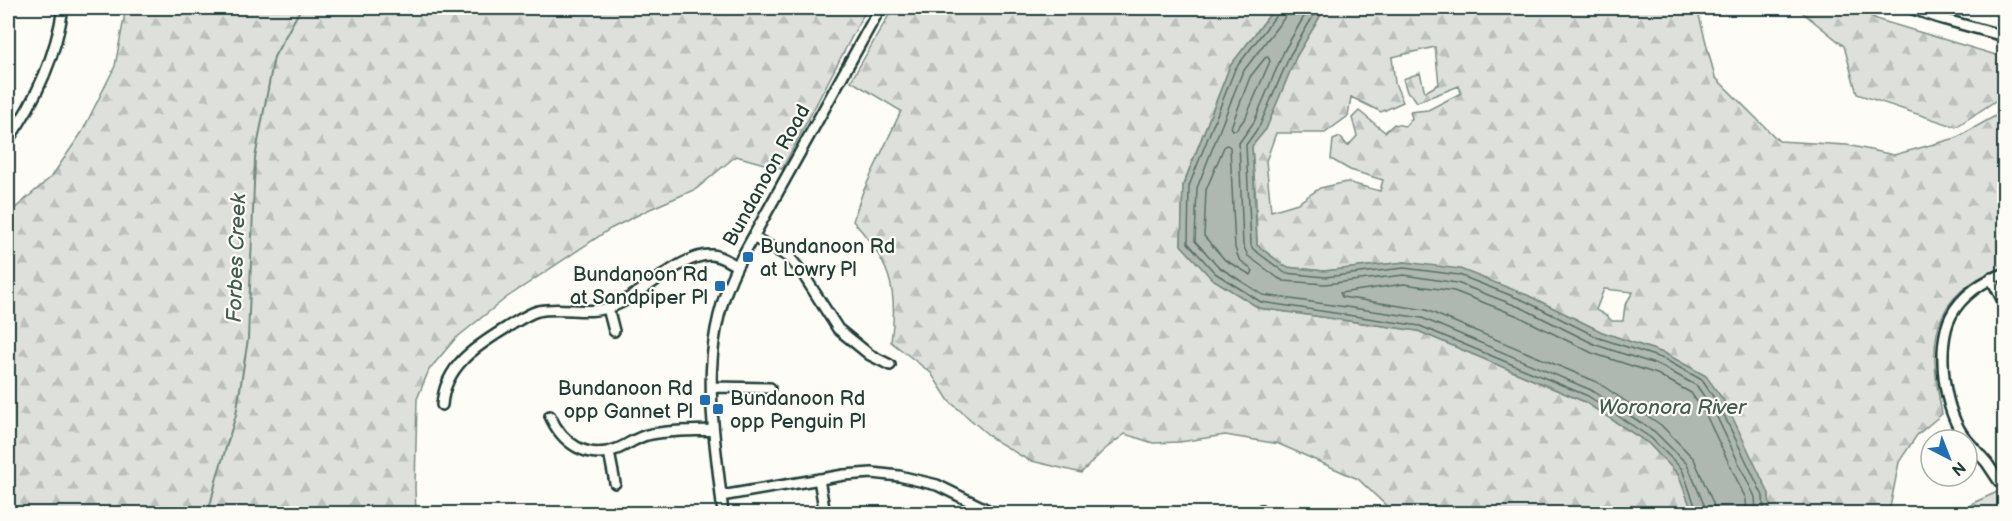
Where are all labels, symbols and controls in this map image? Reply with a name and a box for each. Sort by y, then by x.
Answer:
street label: Bundanoon Road [718,101,816,250]
water label: Forbes Creek [222,192,251,323]
place label: Bundanoon Rd at Lowry Pl [760,235,895,282]
marker: Bundanoon Rd at Lowry Pl [741,250,755,264]
place label: Bundanoon Rd at Sandpiper Pl [570,263,708,310]
marker: Bundanoon Rd at Sandpiper Pl [713,279,727,293]
place label: Bundanoon Rd opp Gannet Pl [558,377,693,424]
place label: Bundanoon Rd opp Penguin Pl [730,387,866,434]
marker: Bundanoon Rd opp Gannet Pl [698,393,712,407]
water label: Woronora River [1598,395,1747,420]
marker: Bundanoon Rd opp Penguin Pl [711,402,725,416]
north arrow [1919,428,1979,488]
text: N [1947,457,1969,479]

